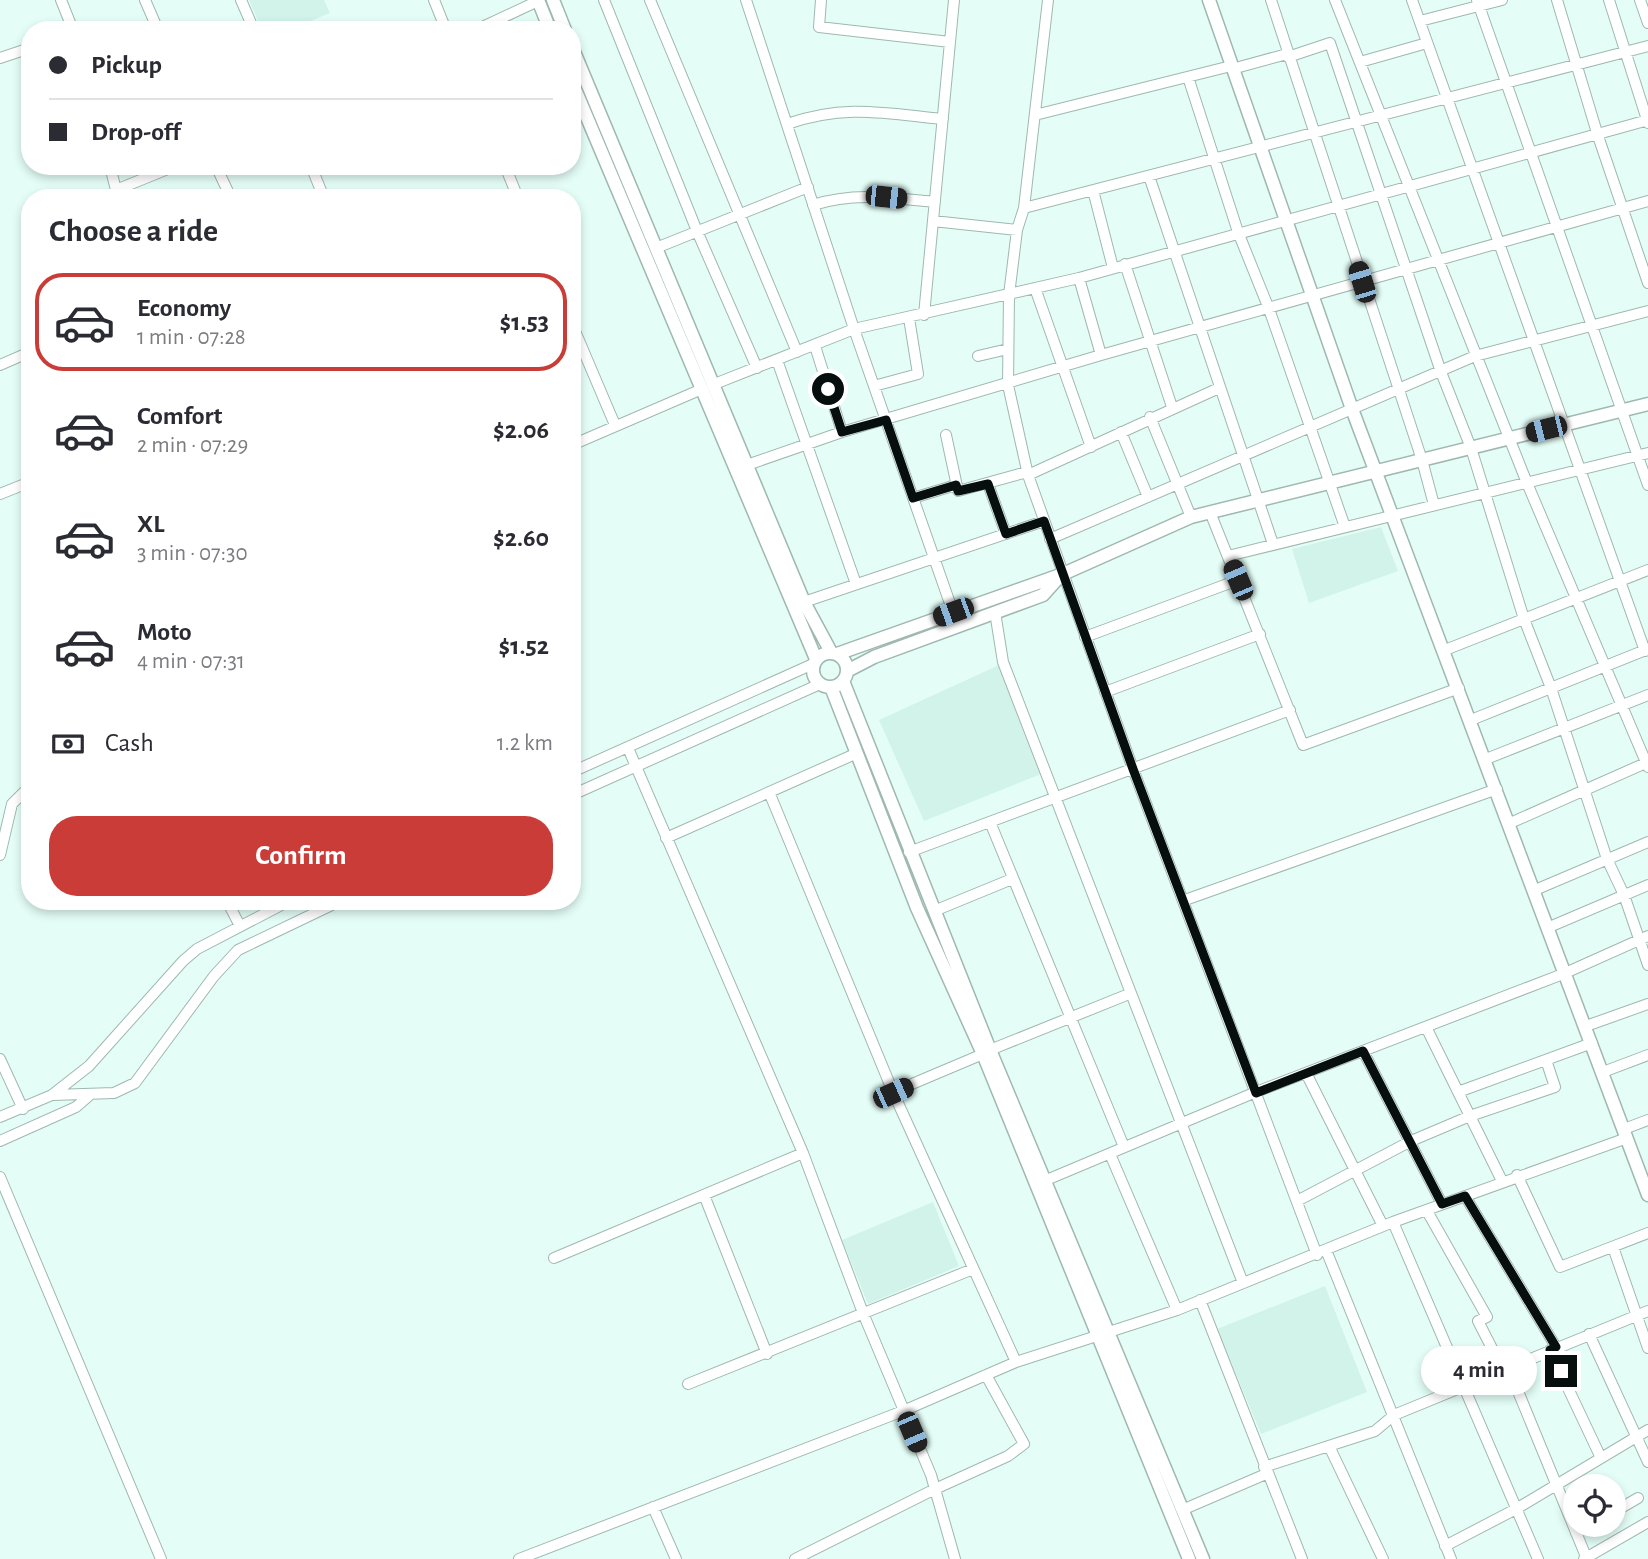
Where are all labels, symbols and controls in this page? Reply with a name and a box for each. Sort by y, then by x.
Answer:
text: Pickup [91,52,162,78]
text: Drop-off [91,119,180,145]
car [865,184,908,210]
text: Choose a ride [49,215,218,247]
car [1346,259,1379,305]
icon: car [53,291,116,354]
text: Economy [137,295,231,321]
text: $1.53 [500,309,549,335]
text: 1 min · 07:28 [137,326,246,349]
route start [812,373,844,405]
icon: car [53,399,116,462]
text: Comfort [137,403,222,429]
car [1524,414,1569,444]
text: $2.06 [493,417,549,443]
text: 2 min · 07:29 [137,434,248,457]
icon: car [53,507,116,570]
text: XL [137,511,164,537]
text: $2.60 [493,525,549,551]
text: 3 min · 07:30 [137,542,248,565]
car [1221,557,1256,603]
car [930,595,977,629]
icon: car [53,615,116,678]
text: Moto [137,619,192,645]
text: $1.52 [499,633,549,659]
text: 4 min · 07:31 [137,650,245,673]
icon: cash [49,725,87,763]
text: Cash [105,730,154,756]
text: 1.2 km [497,732,553,755]
button: Confirm [49,816,553,896]
car [870,1075,917,1111]
callout: 4 min [1421,1346,1536,1396]
route end [1545,1355,1577,1387]
text: 4 min [1453,1359,1505,1382]
car [895,1409,930,1455]
map controls [1563,1474,1626,1537]
button: locate [1563,1474,1626,1537]

